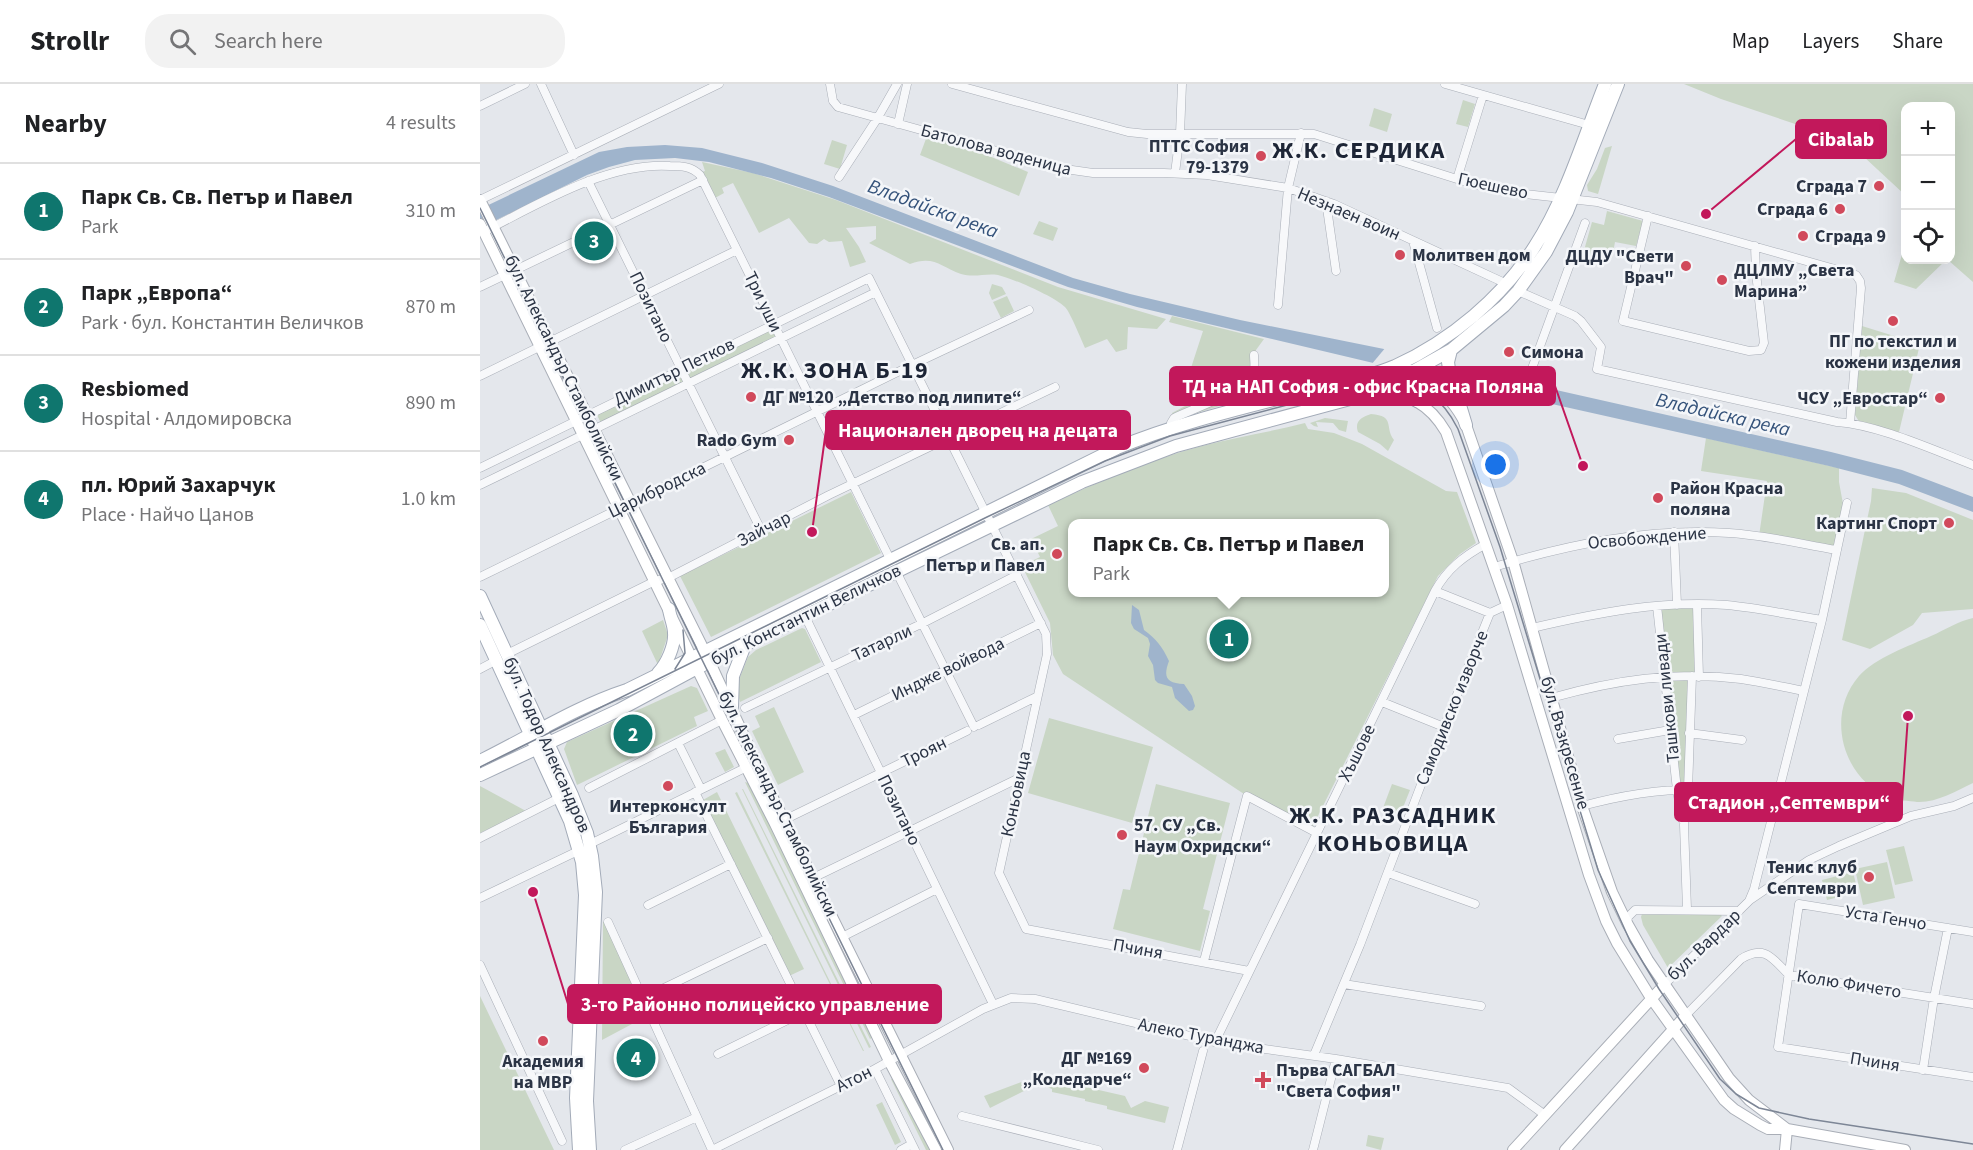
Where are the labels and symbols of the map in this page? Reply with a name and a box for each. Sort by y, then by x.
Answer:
street label: Батолова воденица [918,118,1074,182]
callout: Cibalab [1796,120,1886,158]
text: Cibalab [1808,126,1874,154]
district label: Ж.К. СЕРДИКА [1272,133,1446,168]
place label: ПТТС София 79-1379 [1149,134,1249,180]
marker: ПТТС София 79-1379 [1254,149,1268,163]
street label: Гюешево [1455,166,1531,206]
water label: Владайска река [864,172,1002,246]
place label: Сграда 7 [1796,174,1867,199]
marker: Сграда 7 [1872,179,1886,193]
street label: Незнаен воин [1294,181,1404,247]
place label: Сграда 6 [1757,197,1828,222]
marker: Сграда 6 [1833,202,1847,216]
pin: 3 [574,218,614,264]
place label: Сграда 9 [1815,224,1886,249]
marker: Сграда 9 [1796,229,1810,243]
place label: Молитвен дом [1412,243,1531,268]
place label: ДЦДУ "Свети Врач" [1566,244,1674,290]
marker: Молитвен дом [1393,248,1407,262]
street label: бул. Александър Стамболийски [498,251,630,485]
place label: ДЦЛМУ „Света Марина” [1734,258,1855,304]
marker: ДЦДУ "Свети Врач" [1679,259,1693,273]
street label: Позитано [623,267,679,347]
street label: Три уши [738,267,788,337]
marker: ДЦЛМУ „Света Марина” [1715,273,1729,287]
marker: ПГ по текстил и кожени изделия [1886,314,1900,328]
place label: ПГ по текстил и кожени изделия [1825,329,1961,375]
street label: Димитър Петков [609,332,739,412]
place label: Симона [1521,340,1584,365]
marker: Симона [1502,345,1516,359]
district label: Ж.К. ЗОНА Б-19 [741,353,929,388]
callout: ТД на НАП София - офис Красна Поляна [1170,367,1555,405]
text: ТД на НАП София - офис Красна Поляна [1182,373,1544,401]
place label: ДГ №120 „Детство под липите“ [763,385,1022,410]
water label: Владайска река [1653,386,1793,444]
place label: ЧСУ „Евростар“ [1797,386,1928,411]
marker: ДГ №120 „Детство под липите“ [744,390,758,404]
marker: ЧСУ „Евростар“ [1933,391,1947,405]
callout: Национален дворец на децата [826,411,1130,449]
text: Национален дворец на децата [838,417,1118,445]
place label: Rado Gym [696,428,777,453]
marker: Rado Gym [782,433,796,447]
your location [1481,450,1510,479]
street label: Царибродска [604,456,710,524]
place label: Район Красна поляна [1670,476,1783,522]
marker: Район Красна поляна [1651,491,1665,505]
street label: Зайчар [733,505,795,553]
place label: Картинг Спорт [1816,511,1937,536]
marker: Картинг Спорт [1942,516,1956,530]
street label: Освобождение [1587,520,1707,556]
place label: Св. ап. Петър и Павел [926,532,1045,578]
marker: Св. ап. Петър и Павел [1050,547,1064,561]
street label: бул. Константин Величков [707,558,905,672]
pin: 1 [1210,616,1248,662]
street label: Татарли [848,618,916,668]
street label: Самодивско изворче [1410,627,1495,789]
street label: Индже войвода [887,631,1009,707]
street label: Ташкови ливади [1648,632,1686,764]
street label: бул. Тодор Александров [497,653,597,837]
street label: бул. Възкресение [1534,673,1596,813]
street label: бул. Александър Стамболийски [712,687,844,921]
pin: 2 [614,712,652,756]
street label: Хъшове [1332,720,1382,786]
street label: Троян [897,730,951,774]
street label: Коньовица [995,749,1037,839]
street label: Позитано [871,770,927,850]
marker: Интерконсулт България [661,779,675,793]
callout: Стадион „Септември“ [1675,783,1902,821]
text: Стадион „Септември“ [1688,789,1890,817]
place label: Интерконсулт България [609,794,727,840]
district label: Ж.К. РАЗСАДНИК КОНЬОВИЦА [1289,798,1497,861]
place label: 57. СУ „Св. Наум Охридски“ [1134,813,1271,859]
marker: 57. СУ „Св. Наум Охридски“ [1115,828,1129,842]
place label: Тенис клуб Септември [1766,855,1857,901]
marker: Тенис клуб Септември [1862,870,1876,884]
street label: Уста Генчо [1843,899,1929,937]
street label: бул. Вардар [1662,903,1746,987]
street label: Пчиня [1111,932,1165,966]
street label: Колю Фичето [1795,963,1903,1005]
callout: 3-то Районно полицейско управление [568,985,941,1023]
text: 3-то Районно полицейско управление [581,991,929,1019]
street label: Алеко Туранджа [1136,1012,1266,1060]
marker: Академия на МВР [536,1034,550,1048]
pin: 4 [616,1036,656,1080]
place label: ДГ №169 „Коледарче“ [1023,1046,1132,1092]
street label: Пчиня [1848,1046,1902,1078]
place label: Академия на МВР [501,1049,584,1095]
place label: Първа САГБАЛ "Света София" [1276,1058,1401,1104]
street label: Атон [832,1059,876,1099]
marker: ДГ №169 „Коледарче“ [1137,1061,1151,1075]
marker: Първа САГБАЛ "Света София" [1254,1071,1272,1089]

